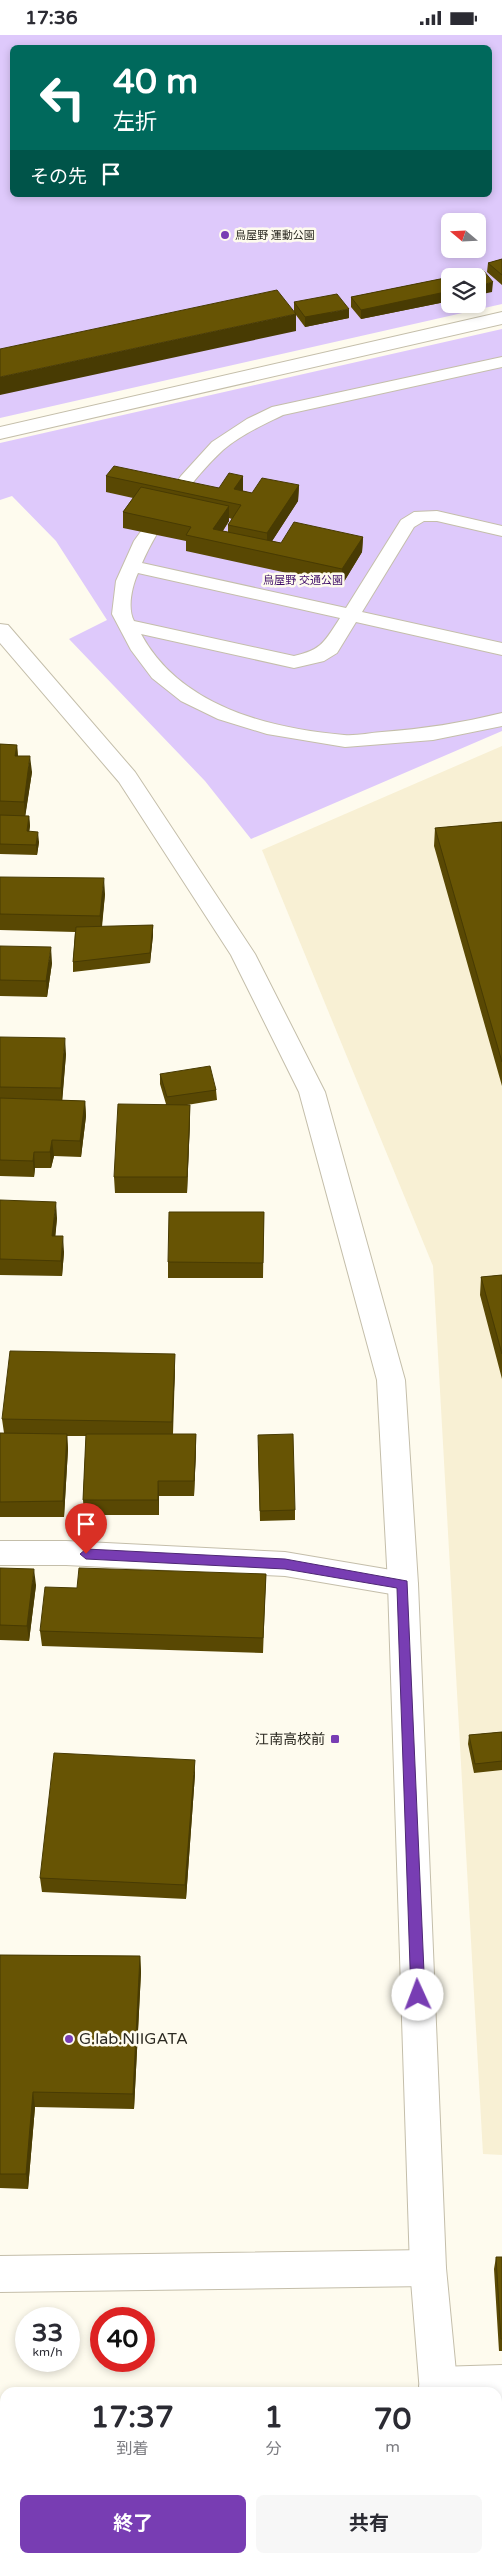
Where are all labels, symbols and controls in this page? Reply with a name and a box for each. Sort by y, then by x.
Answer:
text: 17:36 [25,7,78,29]
text: 40 m [113,61,198,103]
icon: left [30,65,95,130]
text: 左折 [113,109,157,135]
icon: arrive [97,160,125,188]
text: その先 [30,166,87,188]
north arrow [441,213,486,257]
map controls [441,213,486,313]
marker: 鳥屋野 運動公園 [219,229,231,241]
place label: 鳥屋野 運動公園 [235,229,315,242]
button: layers [441,268,486,313]
park label: 鳥屋野 交通公園 [263,574,343,587]
pin [65,1503,107,1554]
icon: arrive [72,1510,100,1538]
place label: 江南高校前 [255,1731,325,1748]
marker: 江南高校前 [329,1733,341,1745]
position arrow [391,1968,443,2020]
place label: G.lab.NIIGATA [79,2029,188,2049]
marker: G.lab.NIIGATA [63,2033,75,2045]
speed limit sign: 40 [90,2307,155,2372]
text: 33 [32,2318,63,2348]
text: km/h [32,2345,63,2359]
text: 17:37 [91,2399,174,2436]
text: 1 [264,2399,283,2436]
text: 70 [374,2401,411,2438]
text: m [385,2437,400,2457]
text: 到着 [116,2439,148,2459]
text: 分 [266,2439,282,2459]
button: 終了 [20,2495,246,2553]
button: 共有 [256,2495,482,2553]

